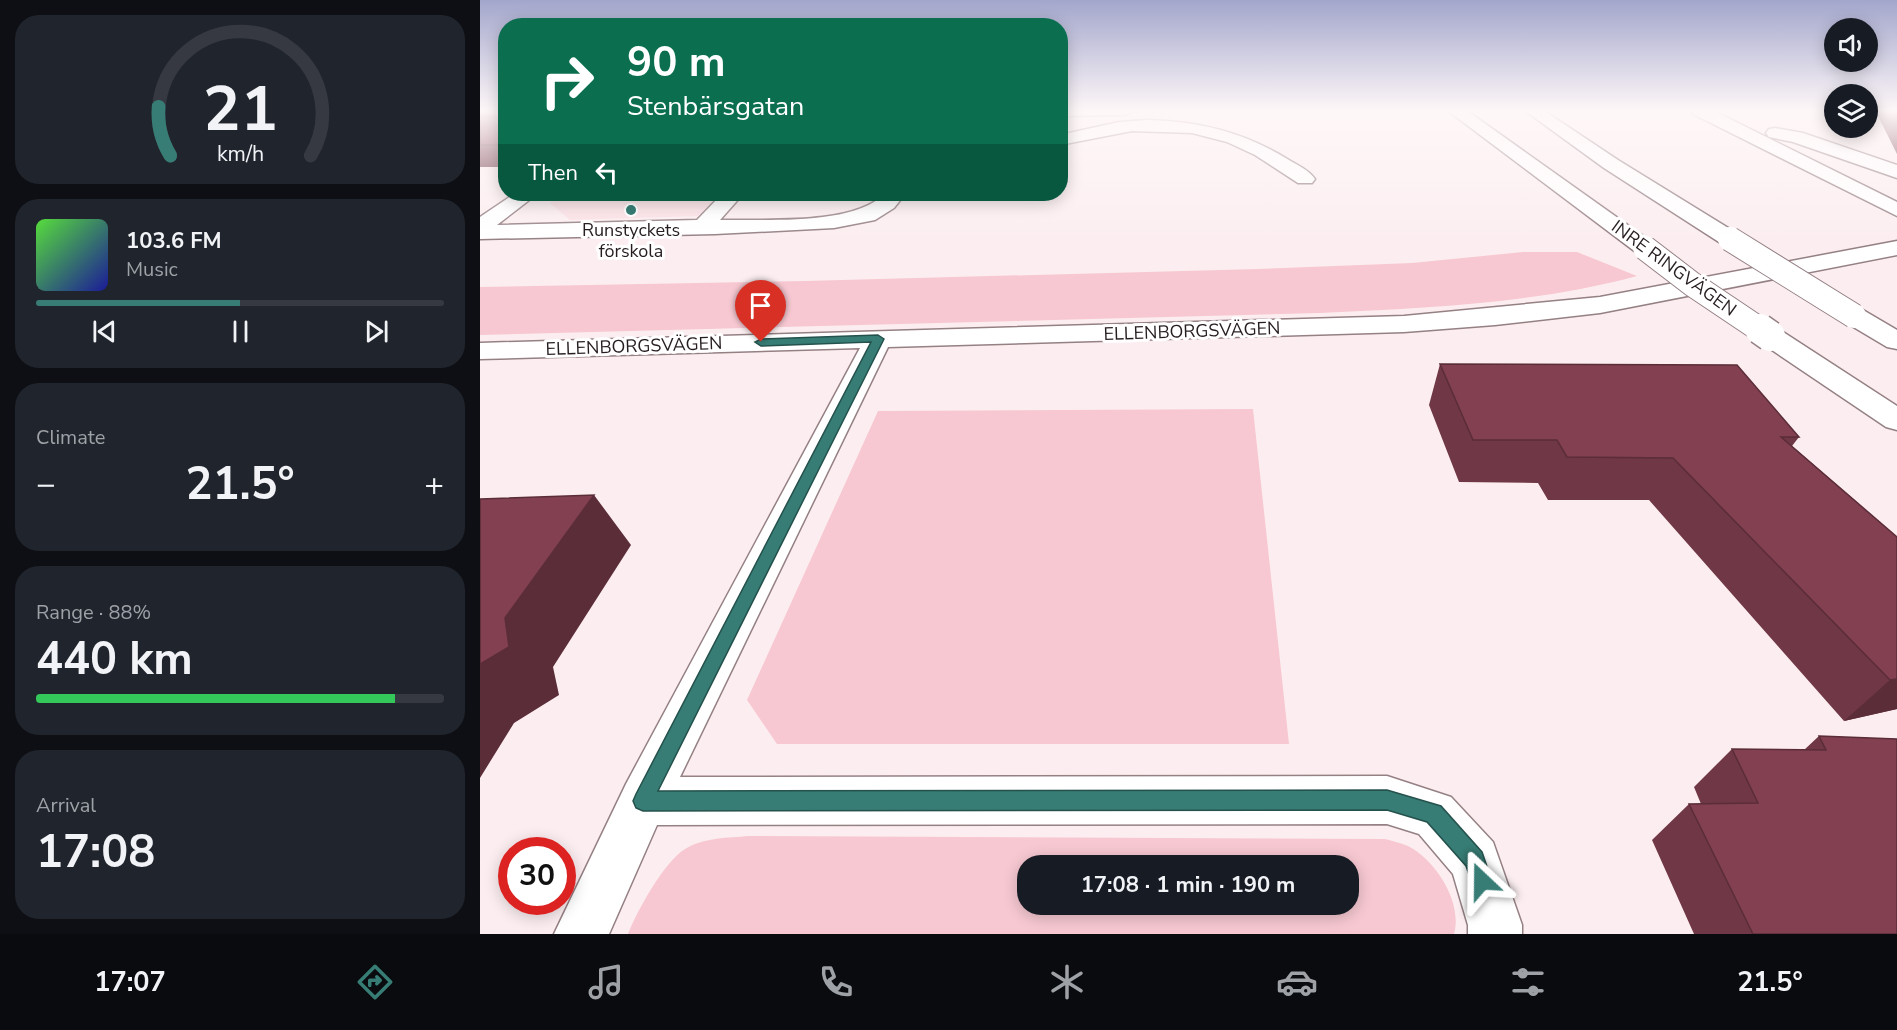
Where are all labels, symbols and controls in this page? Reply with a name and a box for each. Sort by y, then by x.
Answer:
map controls [1824,18,1878,138]
button: sound [1824,18,1878,72]
text: 90 m [627,34,726,91]
icon: right [528,42,606,120]
text: 21 [203,68,277,153]
button: layers [1824,84,1878,138]
text: Stenbärsgatan [627,88,804,125]
text: km/h [216,140,264,170]
icon: left [590,156,623,189]
text: Then [528,158,578,188]
marker: Runstyckets förskola [624,203,638,217]
street label: INRE RINGVÄGEN [1607,214,1741,322]
place label: Runstyckets förskola [582,218,680,263]
text: 103.6 FM [126,226,222,256]
text: Music [126,256,178,283]
pin [735,280,786,342]
icon: arrive [744,289,777,322]
icon: previous [88,315,121,348]
icon: pause [224,315,257,348]
icon: next [360,315,393,348]
street label: ELLENBORGSVÄGEN [1103,316,1281,346]
street label: ELLENBORGSVÄGEN [545,331,723,361]
text: Climate [36,424,105,451]
text: 21.5° [185,454,295,515]
text: − [36,462,56,507]
text: + [424,462,444,507]
text: Range · 88% [36,599,151,626]
text: 440 km [36,629,193,690]
text: Arrival [36,792,96,819]
text: 17:08 [36,822,155,883]
speed limit sign: 30 [498,837,576,915]
position arrow [1450,849,1514,913]
text: 17:08 · 1 min · 190 m [1081,870,1295,900]
icon: directions [354,961,396,1003]
icon: music [585,961,627,1003]
icon: phone [815,961,857,1003]
icon: climate [1046,961,1088,1003]
icon: car [1276,961,1318,1003]
icon: filters [1507,961,1549,1003]
text: 17:07 [94,964,166,1001]
text: 21.5° [1737,964,1803,1001]

